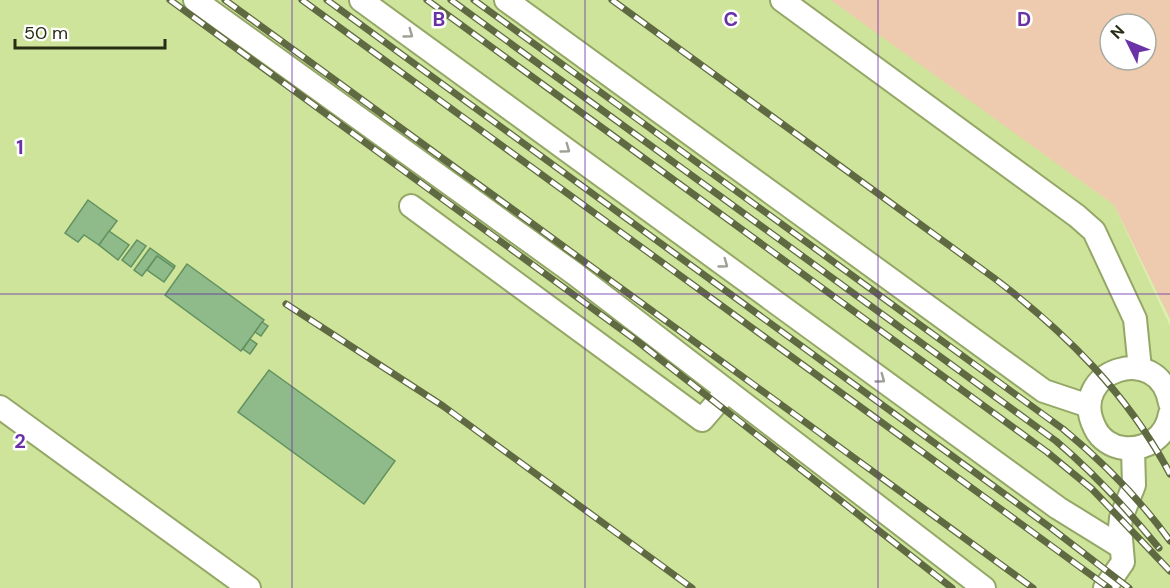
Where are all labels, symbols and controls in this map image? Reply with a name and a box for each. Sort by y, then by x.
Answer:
text: B [433,6,445,32]
text: C [724,6,738,32]
text: D [1017,6,1031,32]
scale bar [15,12,165,50]
north arrow [1098,12,1158,72]
text: 50 m [24,21,68,45]
text: N [1106,21,1129,44]
one-way arrow [402,27,413,38]
text: 1 [16,134,24,160]
one-way arrow [560,142,571,153]
one-way arrow [718,256,729,267]
one-way arrow [875,372,886,383]
text: 2 [14,428,26,454]

